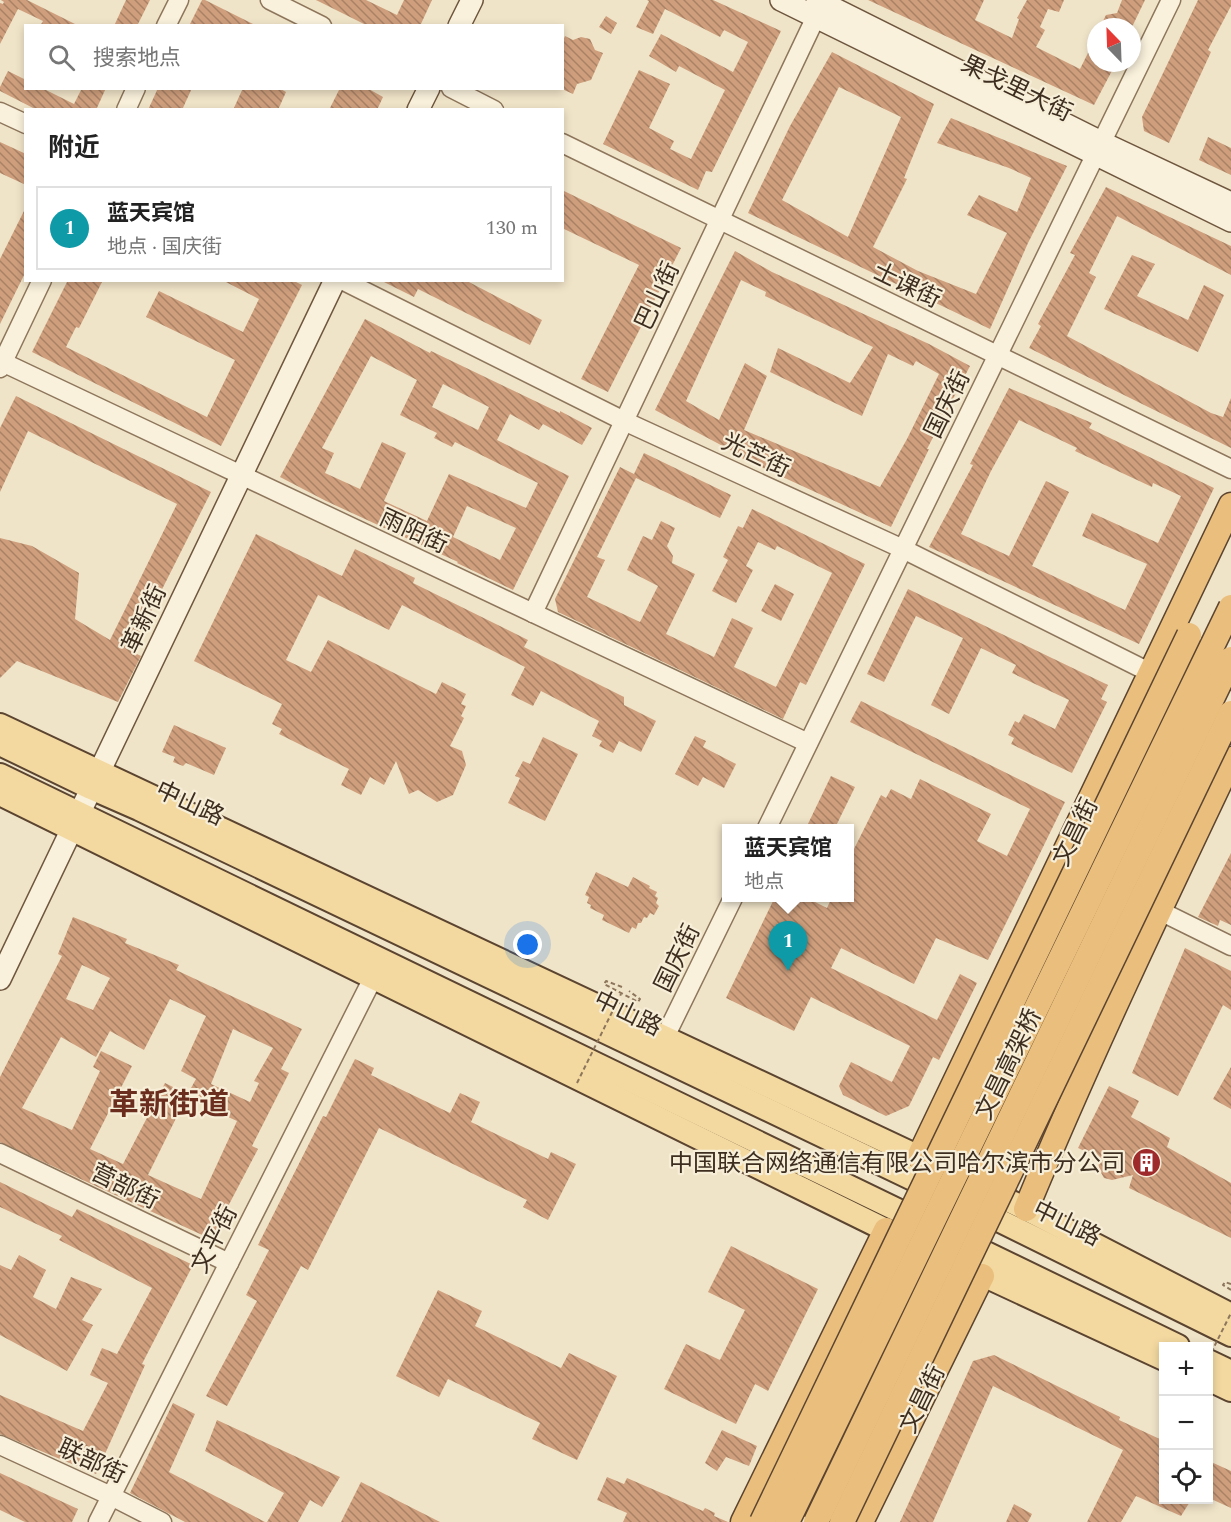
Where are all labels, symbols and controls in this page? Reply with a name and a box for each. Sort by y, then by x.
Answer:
north arrow [1087,18,1141,72]
search box [24,24,564,90]
icon: search [45,41,78,74]
text: 搜索地点 [93,42,181,75]
street label: 果戈里大街 [955,46,1078,131]
text: 附近 [48,128,100,168]
text: 蓝天宾馆 [107,197,195,230]
text: 1 [64,213,75,243]
text: 130 m [486,213,538,243]
text: 地点 · 国庆街 [107,232,222,262]
street label: 士课街 [866,254,947,318]
street label: 巴山街 [626,256,689,337]
street label: 国庆街 [916,364,980,445]
street label: 光芒街 [715,424,796,487]
street label: 雨阳街 [373,500,454,563]
street label: 革新街 [113,579,176,660]
street label: 中山路 [149,772,230,835]
street label: 文昌街 [1044,792,1108,873]
popup [722,824,854,902]
text: 蓝天宾馆 [744,832,832,865]
text: 地点 [744,867,784,897]
street label: 国庆街 [646,918,710,999]
pin: 1 [768,922,808,971]
your location [513,930,542,959]
street label: 中山路 [587,982,668,1046]
street label: 文昌高架桥 [966,1003,1051,1126]
district label: 革新街道 [109,1082,229,1128]
place label: 中国联合网络通信有限公司哈尔滨市分公司 [669,1146,1125,1182]
building icon: 中国联合网络通信有限公司哈尔滨市分公司 [1130,1147,1162,1179]
street label: 营部街 [84,1155,165,1219]
street label: 中山路 [1026,1192,1107,1256]
street label: 文平街 [183,1199,247,1280]
map controls [1159,1342,1213,1504]
button: + [1159,1342,1213,1396]
street label: 文昌街 [891,1359,955,1440]
button: − [1159,1396,1213,1450]
street label: 联部街 [51,1430,132,1493]
button: locate [1159,1450,1213,1504]

